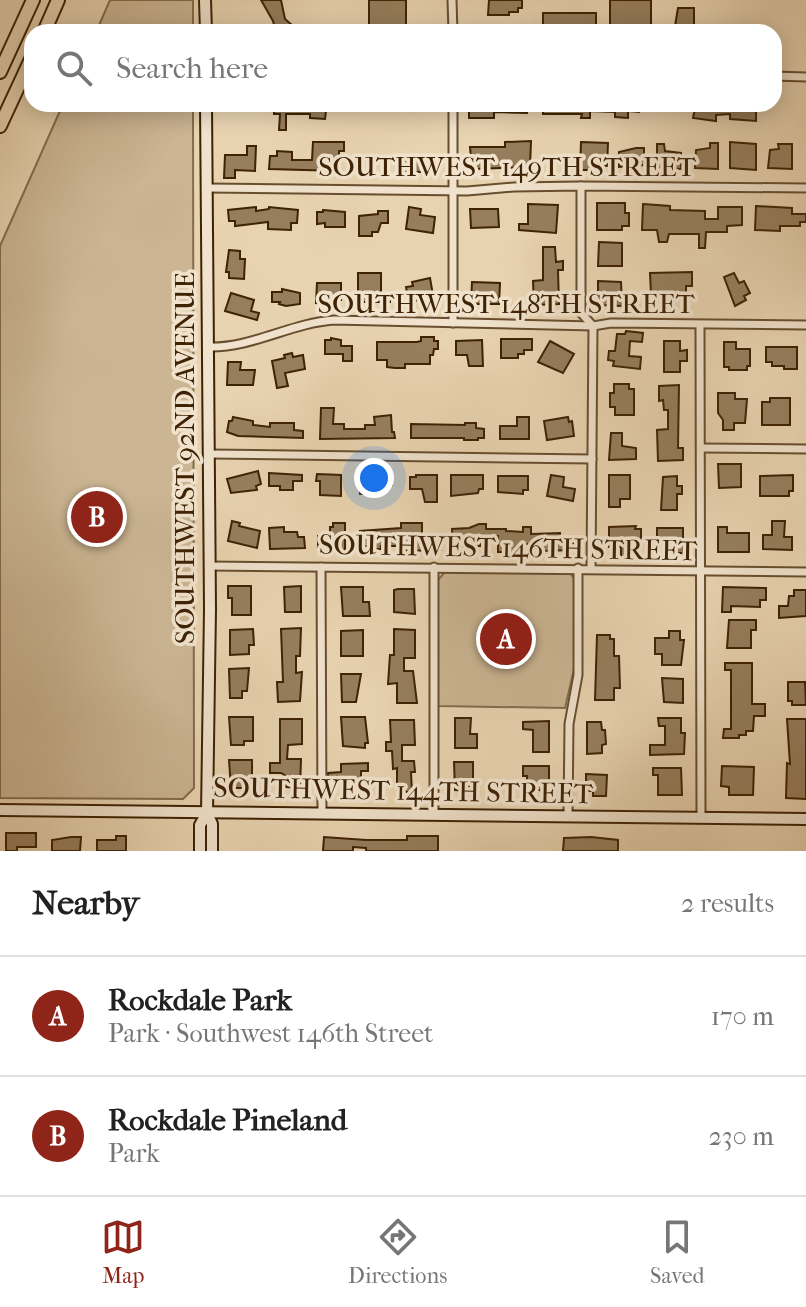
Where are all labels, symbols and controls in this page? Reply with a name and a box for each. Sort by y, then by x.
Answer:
search box [24,24,782,112]
icon: search [52,46,96,90]
text: Search here [116,51,268,86]
street label: SOUTHWEST 149TH STREET [318,150,697,183]
street label: SOUTHWEST 92ND AVENUE [168,272,201,644]
street label: SOUTHWEST 148TH STREET [317,287,696,320]
your location [354,458,394,498]
pin: B [71,487,123,547]
street label: SOUTHWEST 146TH STREET [319,528,698,567]
pin: A [480,609,532,669]
street label: SOUTHWEST 144TH STREET [213,771,594,810]
text: Nearby [32,883,139,923]
text: 2 results [681,888,774,919]
text: Rockdale Park [108,983,292,1018]
text: A [50,1001,66,1032]
text: 170 m [711,1001,774,1032]
text: Park · Southwest 146th Street [108,1018,433,1049]
text: Rockdale Pineland [108,1103,347,1138]
text: B [50,1121,66,1152]
text: 230 m [708,1121,774,1152]
text: Park [108,1138,160,1169]
tab: Map [101,1215,145,1289]
tab: Directions [348,1215,447,1289]
tab: Saved [650,1215,705,1289]

